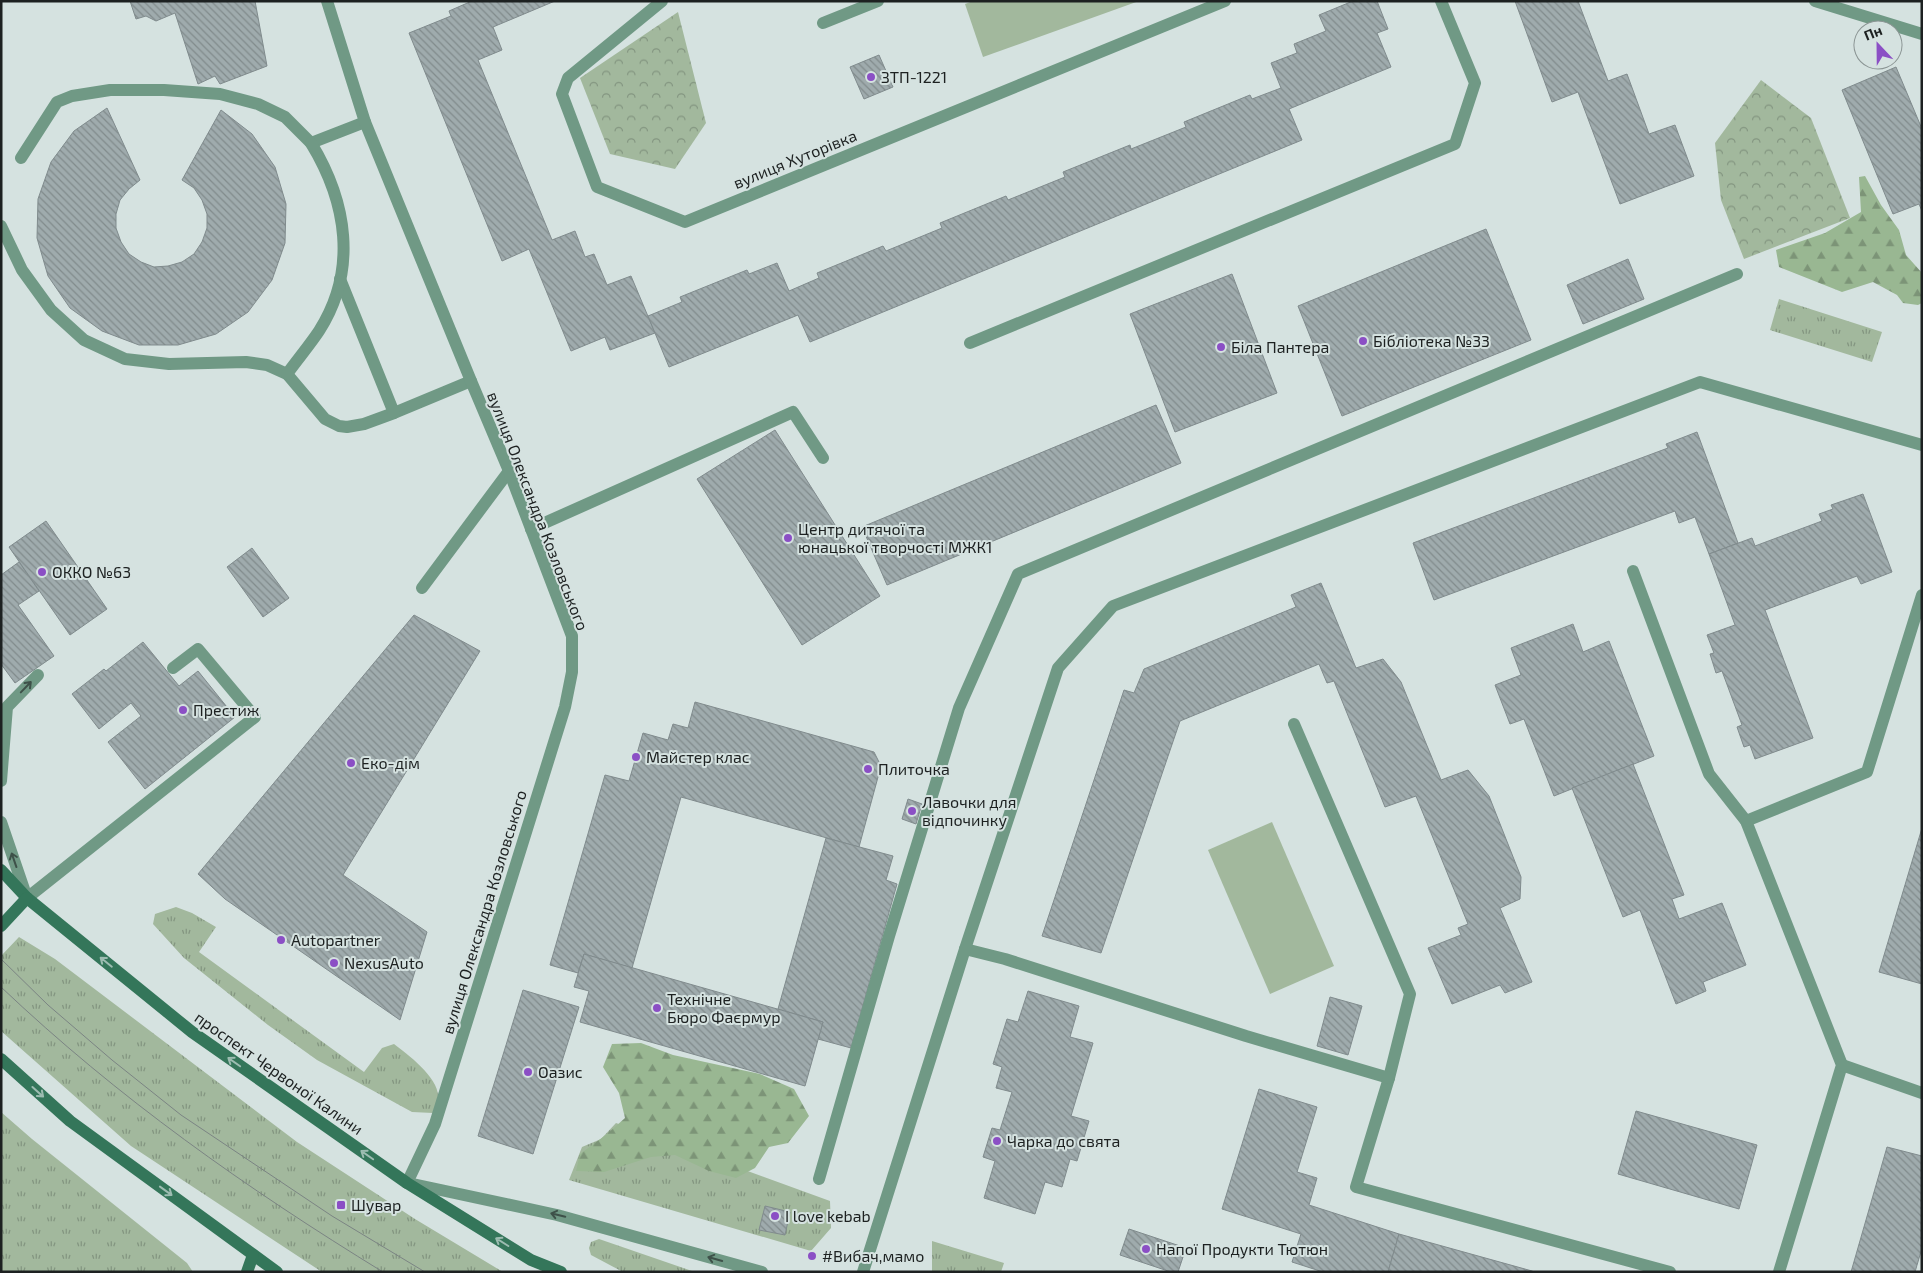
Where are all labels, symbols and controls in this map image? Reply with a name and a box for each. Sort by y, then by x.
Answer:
north arrow [1853,20,1903,70]
text: Пн [1861,21,1885,44]
place label: ЗТП-1221 [881,67,947,86]
marker: ЗТП-1221 [865,71,877,83]
street label: вулиця Хуторівка [730,125,860,193]
place label: Бібліотека №33 [1373,331,1490,350]
marker: Бібліотека №33 [1357,335,1369,347]
place label: Біла Пантера [1231,337,1329,356]
marker: Біла Пантера [1215,341,1227,353]
street label: вулиця Олександра Козловського [483,389,593,633]
place label: Центр дитячої та юнацької творчості МЖК1 [798,519,992,556]
marker: Центр дитячої та юнацької творчості МЖК1 [782,532,794,544]
place label: ОККО №63 [52,562,131,581]
marker: ОККО №63 [36,566,48,578]
one-way arrow [20,681,32,694]
place label: Престиж [193,700,260,719]
marker: Престиж [177,704,189,716]
place label: Майстер клас [646,747,750,766]
marker: Майстер клас [630,751,642,763]
place label: Еко-дім [361,753,420,772]
marker: Еко-дім [345,757,357,769]
place label: Плиточка [878,759,950,778]
marker: Плиточка [862,763,874,775]
street label: вулиця Олександра Козловського [437,787,531,1037]
place label: Лавочки для відпочинку [922,792,1016,830]
marker: Лавочки для відпочинку [906,805,918,817]
one-way arrow [9,853,19,869]
place label: Autopartner [291,930,381,949]
marker: Autopartner [275,934,287,946]
place label: NexusAuto [344,953,424,972]
one-way arrow [100,957,113,968]
marker: NexusAuto [328,957,340,969]
place label: Технічне Бюро Фаєрмур [667,989,781,1027]
marker: Технічне Бюро Фаєрмур [651,1002,663,1014]
street label: проспект Червоної Калини [192,1007,367,1138]
one-way arrow [227,1057,241,1067]
place label: Оазис [538,1062,583,1081]
marker: Оазис [522,1066,534,1078]
one-way arrow [31,1086,44,1098]
place label: Чарка до свята [1007,1131,1120,1150]
marker: Чарка до свята [991,1135,1003,1147]
one-way arrow [361,1150,375,1160]
one-way arrow [159,1186,173,1196]
place label: Шувар [351,1195,401,1215]
marker: Шувар [335,1199,347,1211]
place label: I love kebab [785,1206,871,1225]
one-way arrow [551,1210,567,1219]
marker: I love kebab [769,1210,781,1222]
one-way arrow [495,1236,509,1246]
place label: Напої Продукти Тютюн [1156,1239,1328,1259]
marker: Напої Продукти Тютюн [1140,1243,1152,1255]
place label: #Вибач,мамо [822,1246,924,1265]
marker: #Вибач,мамо [806,1250,818,1262]
one-way arrow [707,1253,723,1263]

